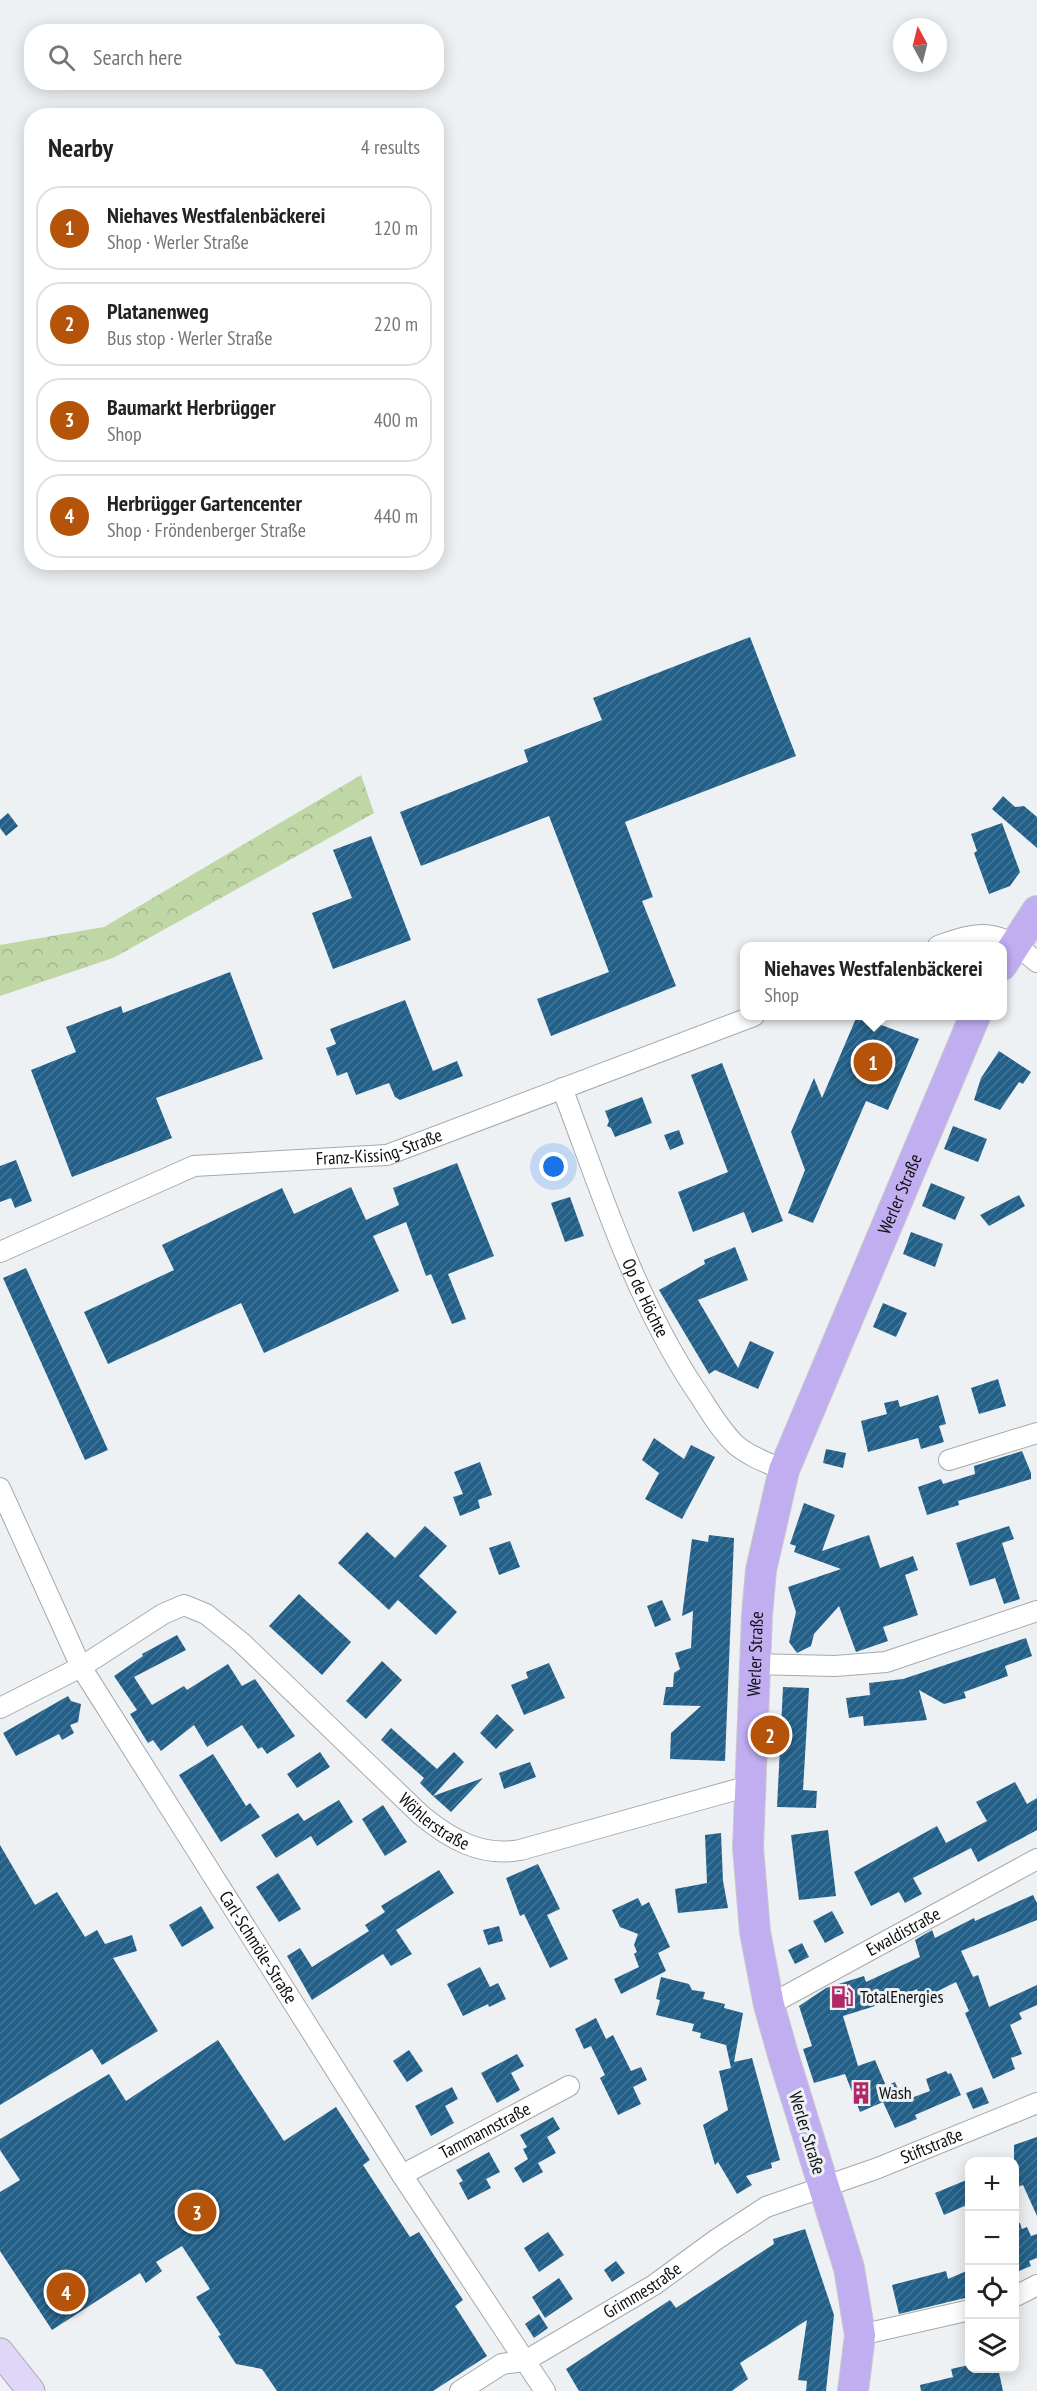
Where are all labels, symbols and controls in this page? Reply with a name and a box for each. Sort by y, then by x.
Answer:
north arrow [893,18,947,72]
search box [24,24,444,90]
icon: search [45,41,78,74]
text: Search here [93,43,182,71]
text: Nearby [48,131,113,164]
text: 4 results [361,134,420,160]
text: Niehaves Westfalenbäckerei [107,201,326,229]
text: 1 [65,215,74,241]
text: 120 m [374,215,418,241]
text: Shop · Werler Straße [107,229,249,255]
text: Platanenweg [107,297,209,325]
text: 2 [65,311,74,337]
text: 220 m [374,311,418,337]
text: Bus stop · Werler Straße [107,325,273,351]
text: Baumarkt Herbrügger [107,393,276,421]
text: 3 [65,407,74,433]
text: 400 m [374,407,418,433]
text: Shop [107,421,142,447]
text: Herbrügger Gartencenter [107,489,302,517]
text: 4 [65,503,74,529]
text: 440 m [374,503,418,529]
text: Shop · Fröndenberger Straße [107,517,306,543]
popup [740,942,1007,1020]
text: Niehaves Westfalenbäckerei [764,954,983,982]
text: Shop [764,982,799,1008]
pin: 1 [854,1040,892,1084]
street label: Franz-Kissing-Straße [315,1123,445,1170]
street label: Werler Straße [872,1150,927,1238]
your location [539,1152,568,1181]
street label: Op de Höchte [617,1255,674,1341]
street label: Werler Straße [742,1611,768,1697]
pin: 2 [750,1712,790,1758]
street label: Wöhlerstraße [394,1788,473,1855]
street label: Carl-Schmöle-Straße [214,1886,303,2008]
street label: Ewaldistraße [862,1902,944,1961]
fuel station icon: TotalEnergies [829,1984,855,2010]
place label: TotalEnergies [860,1985,944,2008]
building icon: Wash [848,2080,874,2106]
place label: Wash [879,2081,912,2104]
street label: Werler Straße [784,2089,831,2177]
street label: Tammannstraße [435,2097,534,2164]
street label: Stiftstraße [897,2123,966,2169]
map controls [965,2157,1019,2373]
button: + [965,2157,1019,2211]
pin: 3 [178,2190,216,2234]
button: − [965,2211,1019,2265]
street label: Grimmestraße [599,2257,686,2323]
button: locate [965,2265,1019,2319]
pin: 4 [46,2270,86,2314]
button: layers [965,2319,1019,2373]

